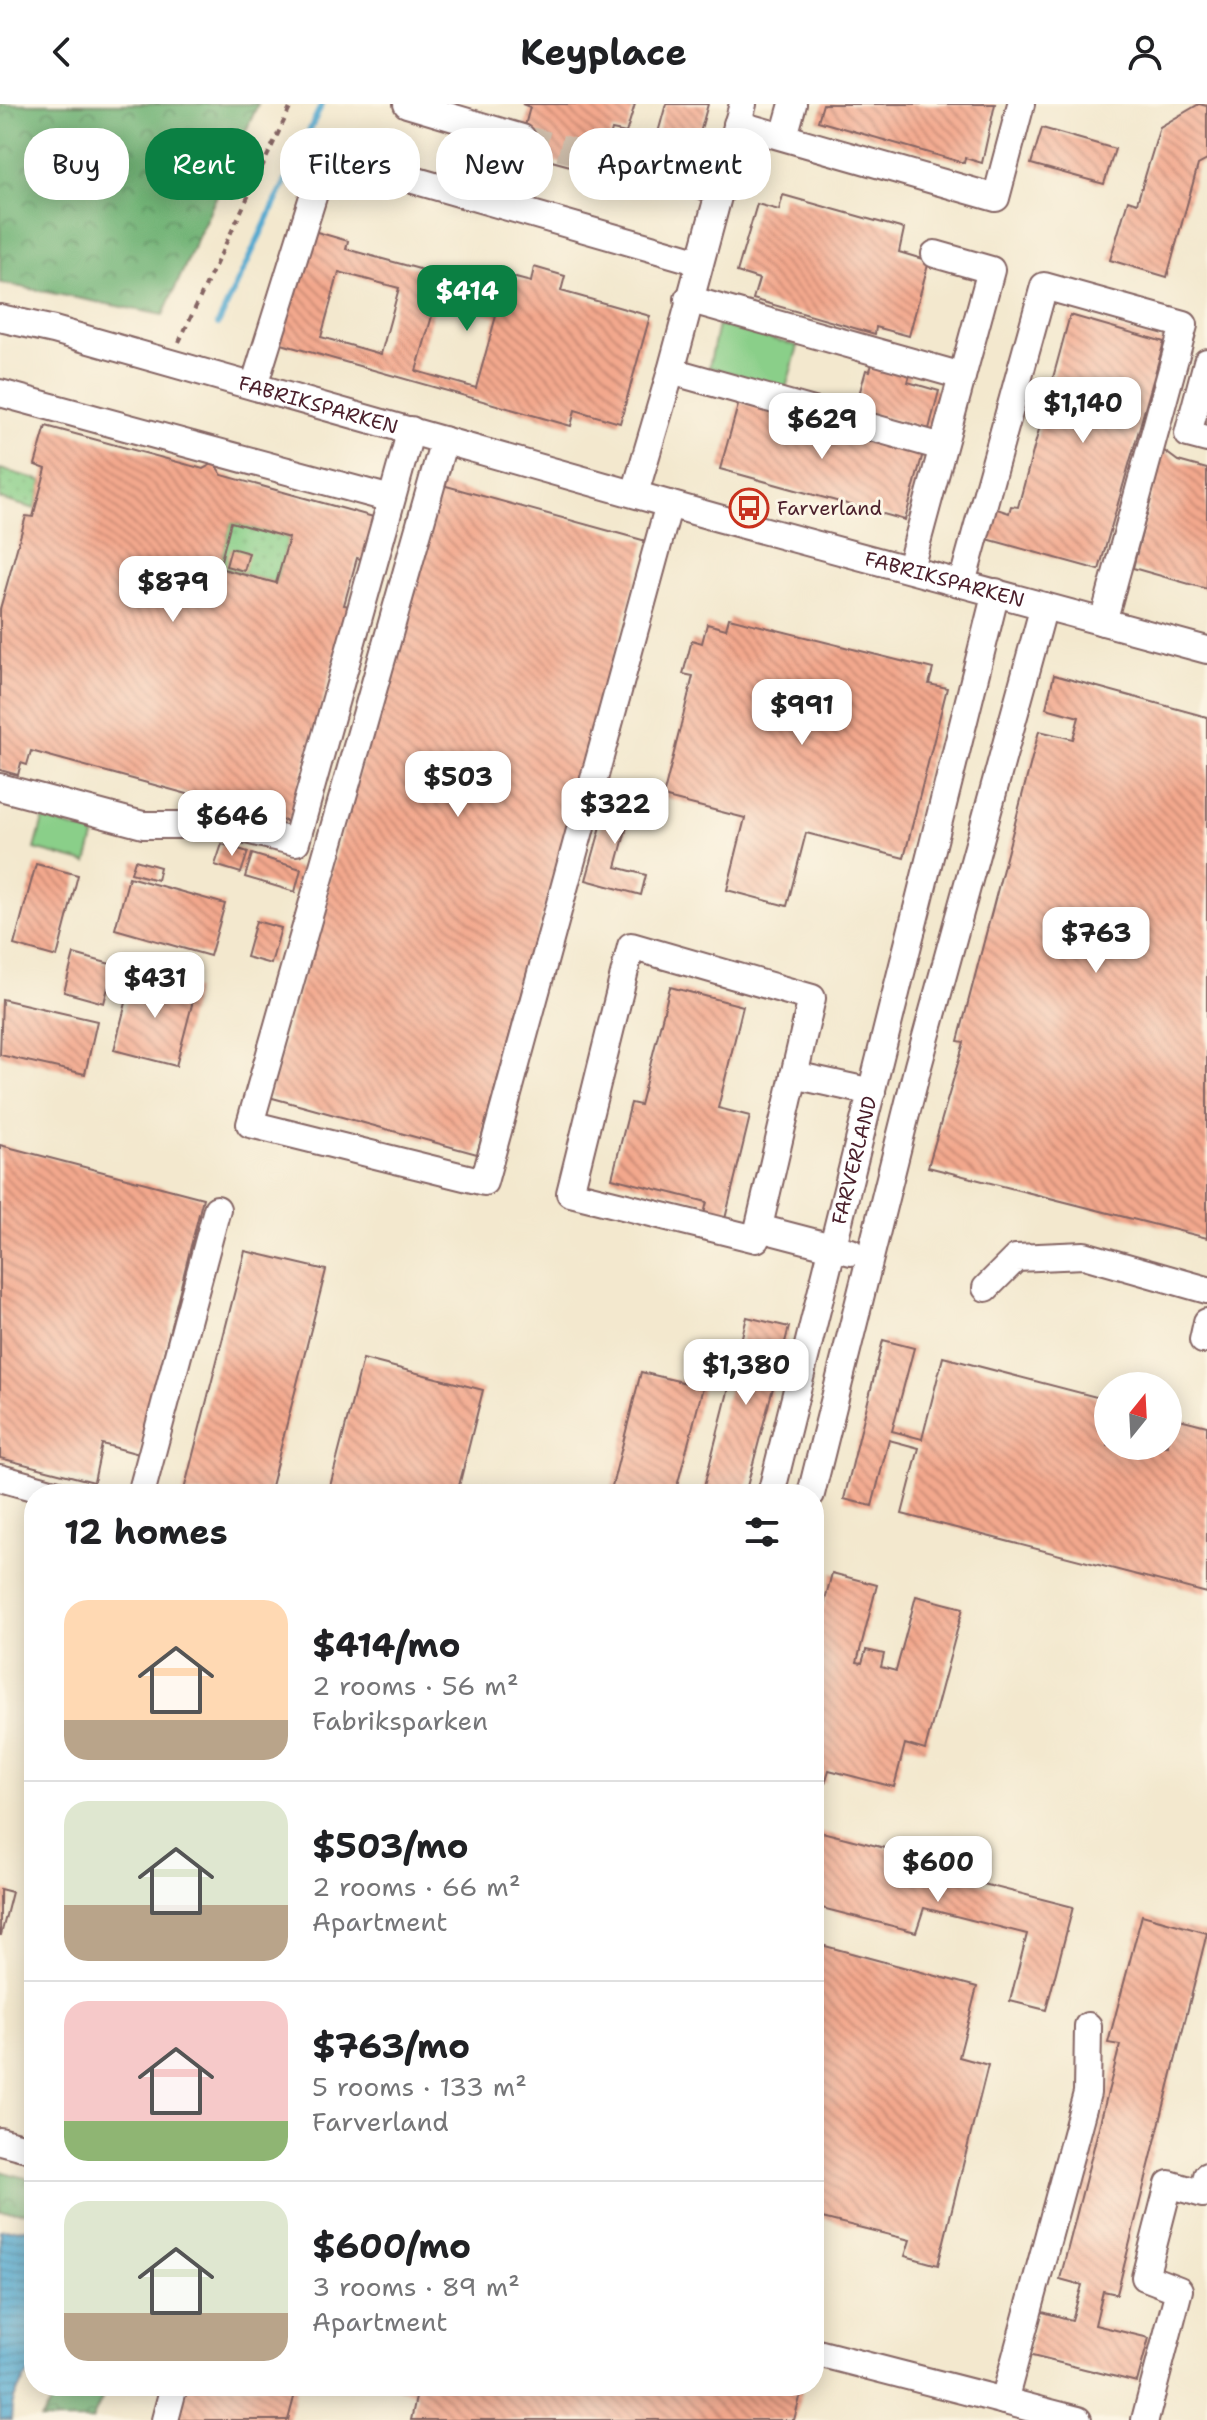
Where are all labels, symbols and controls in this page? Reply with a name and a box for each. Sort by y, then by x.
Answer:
text: Keyplace [520,28,687,77]
icon: back [40,30,84,74]
icon: person [1123,30,1167,74]
chip: Buy [24,128,129,200]
chip: Rent [145,128,264,200]
chip: Filters [280,128,420,200]
chip: New [436,128,553,200]
chip: Apartment [569,128,771,200]
pin: $414 [420,265,514,333]
text: $414 [435,273,499,308]
street label: FABRIKSPARKEN [236,370,401,440]
pin: $1,140 [1018,377,1148,445]
text: $1,140 [1043,385,1123,420]
pin: $629 [775,393,869,461]
text: $629 [787,401,857,436]
bus stop icon: Farverland [728,487,770,529]
place label: Farverland [777,495,883,521]
street label: FABRIKSPARKEN [862,545,1027,613]
pin: $879 [126,556,220,624]
text: $879 [137,564,209,599]
pin: $991 [755,679,849,747]
text: $991 [770,687,834,722]
pin: $503 [411,751,505,819]
text: $503 [423,759,493,794]
pin: $322 [568,778,662,846]
text: $322 [579,786,651,821]
pin: $646 [185,790,279,858]
text: $646 [196,798,268,833]
pin: $763 [1049,907,1143,975]
text: $763 [1061,915,1131,950]
pin: $431 [108,952,202,1020]
text: $431 [123,960,187,995]
street label: FARVERLAND [826,1093,883,1227]
pin: $1,380 [681,1339,811,1407]
text: $1,380 [702,1347,790,1382]
north arrow [1094,1372,1182,1460]
map controls [1094,1372,1182,1460]
text: 12 homes [64,1509,228,1555]
icon: filters [740,1510,784,1554]
text: $414/mo [312,1622,461,1668]
icon: home [128,1632,224,1728]
text: 2 rooms · 56 m² [312,1668,519,1703]
text: Fabriksparken [312,1703,488,1738]
text: $503/mo [312,1823,469,1869]
icon: home [128,1833,224,1929]
pin: $600 [891,1836,985,1904]
text: $600 [902,1844,974,1879]
text: 2 rooms · 66 m² [312,1869,521,1904]
text: Apartment [312,1904,448,1939]
text: $763/mo [312,2023,470,2069]
icon: home [128,2033,224,2129]
text: 5 rooms · 133 m² [312,2069,527,2104]
text: Farverland [312,2104,449,2139]
text: $600/mo [312,2223,471,2269]
icon: home [128,2233,224,2329]
text: 3 rooms · 89 m² [312,2269,520,2304]
text: Apartment [312,2304,448,2339]

